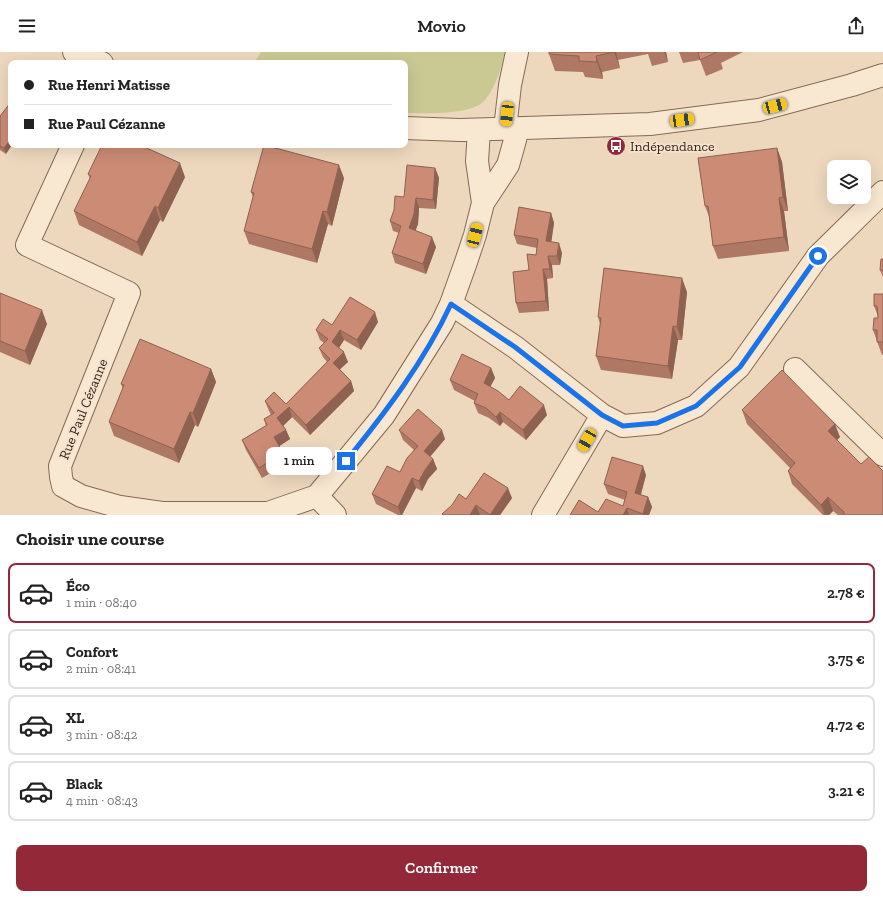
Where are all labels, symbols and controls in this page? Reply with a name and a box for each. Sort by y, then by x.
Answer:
icon: menu [16,15,38,37]
text: Movio [417,15,466,37]
icon: share [845,15,867,37]
text: Rue Henri Matisse [48,76,170,94]
car [762,97,788,115]
car [500,101,514,127]
car [669,112,695,128]
text: Rue Paul Cézanne [48,115,165,133]
bus stop icon: Indépendance [605,135,627,157]
place label: Indépendance [630,138,715,155]
map controls [827,160,871,204]
button: layers [827,160,871,204]
car [466,222,484,248]
route start [809,247,827,265]
street label: Rue Paul Cézanne [55,356,112,462]
car [576,427,598,453]
callout: 1 min [266,447,332,475]
route end [337,452,355,470]
text: 1 min [284,453,314,468]
text: Choisir une course [16,528,164,550]
icon: car [18,575,54,611]
text: Éco [66,577,90,595]
text: 2.78 € [827,584,865,602]
text: 1 min · 08:40 [66,595,137,610]
icon: car [18,641,54,677]
text: Confort [66,643,118,661]
text: 3.75 € [827,650,865,668]
text: 2 min · 08:41 [66,661,136,676]
icon: car [18,707,54,743]
text: XL [66,709,84,727]
text: 4.72 € [827,716,865,734]
text: 3 min · 08:42 [66,727,137,742]
icon: car [18,773,54,809]
text: Black [66,775,103,793]
text: 3.21 € [828,782,865,800]
text: 4 min · 08:43 [66,793,138,808]
button: Confirmer [16,845,867,891]

